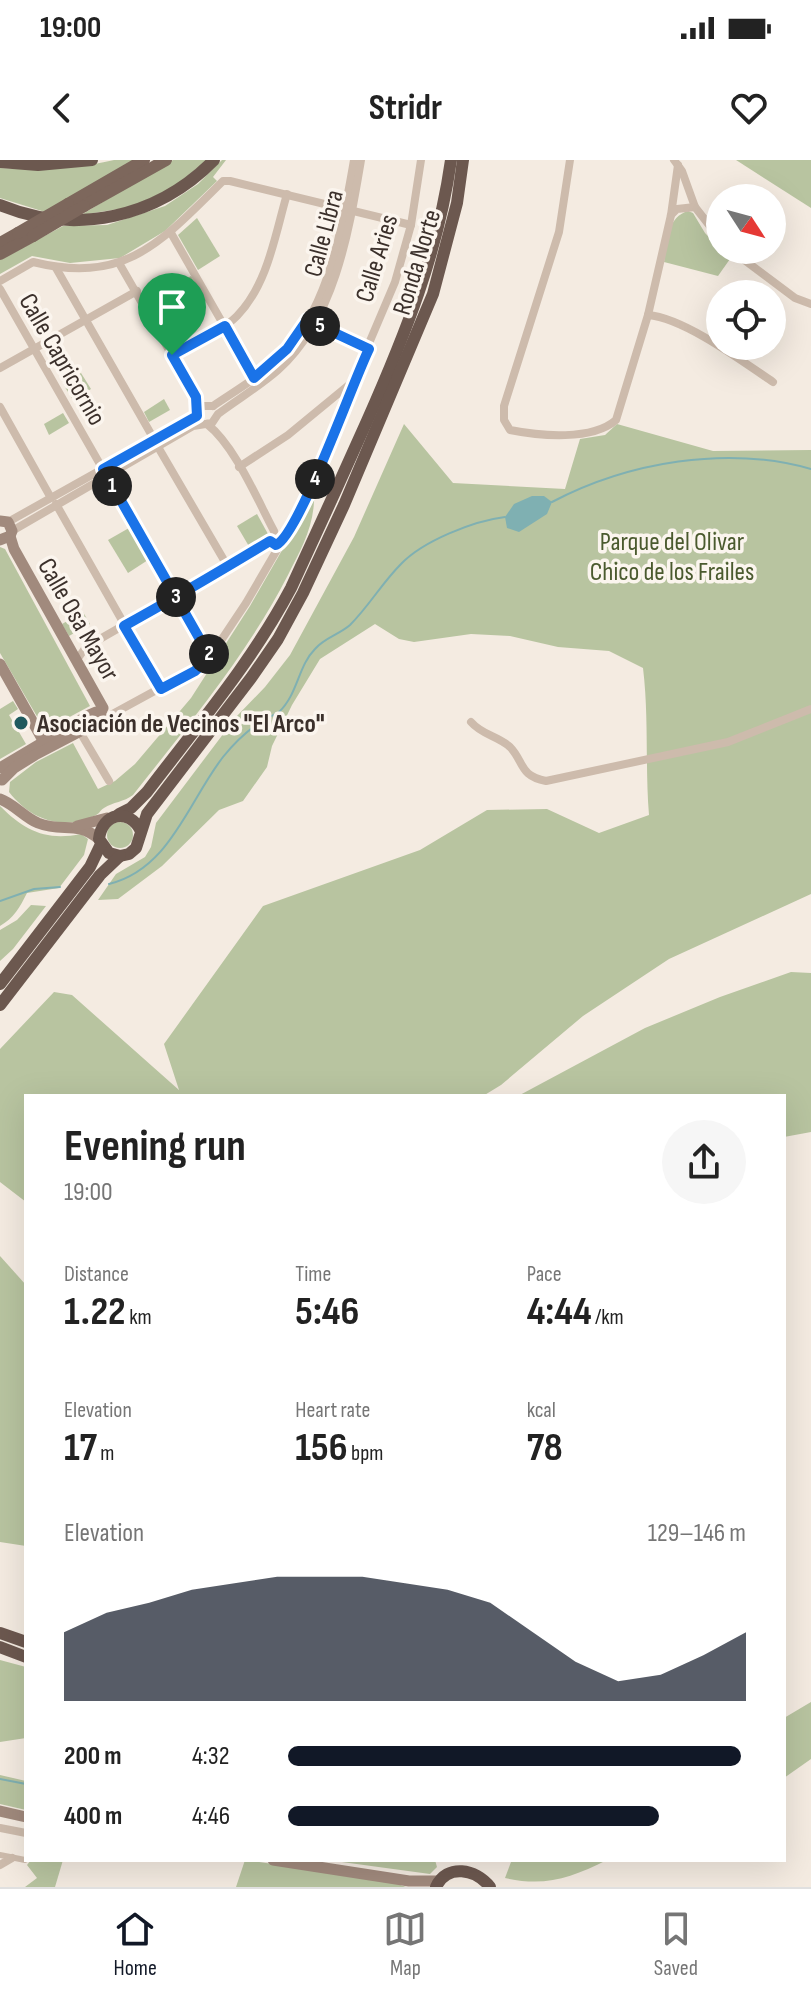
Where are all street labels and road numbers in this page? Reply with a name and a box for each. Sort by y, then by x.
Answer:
street label: Calle Libra [298,187,351,280]
street label: Ronda Norte [387,206,448,319]
street label: Calle Aries [349,211,405,306]
street label: Calle Capricornio [12,288,112,431]
street label: Calle Osa Mayor [30,553,125,687]

